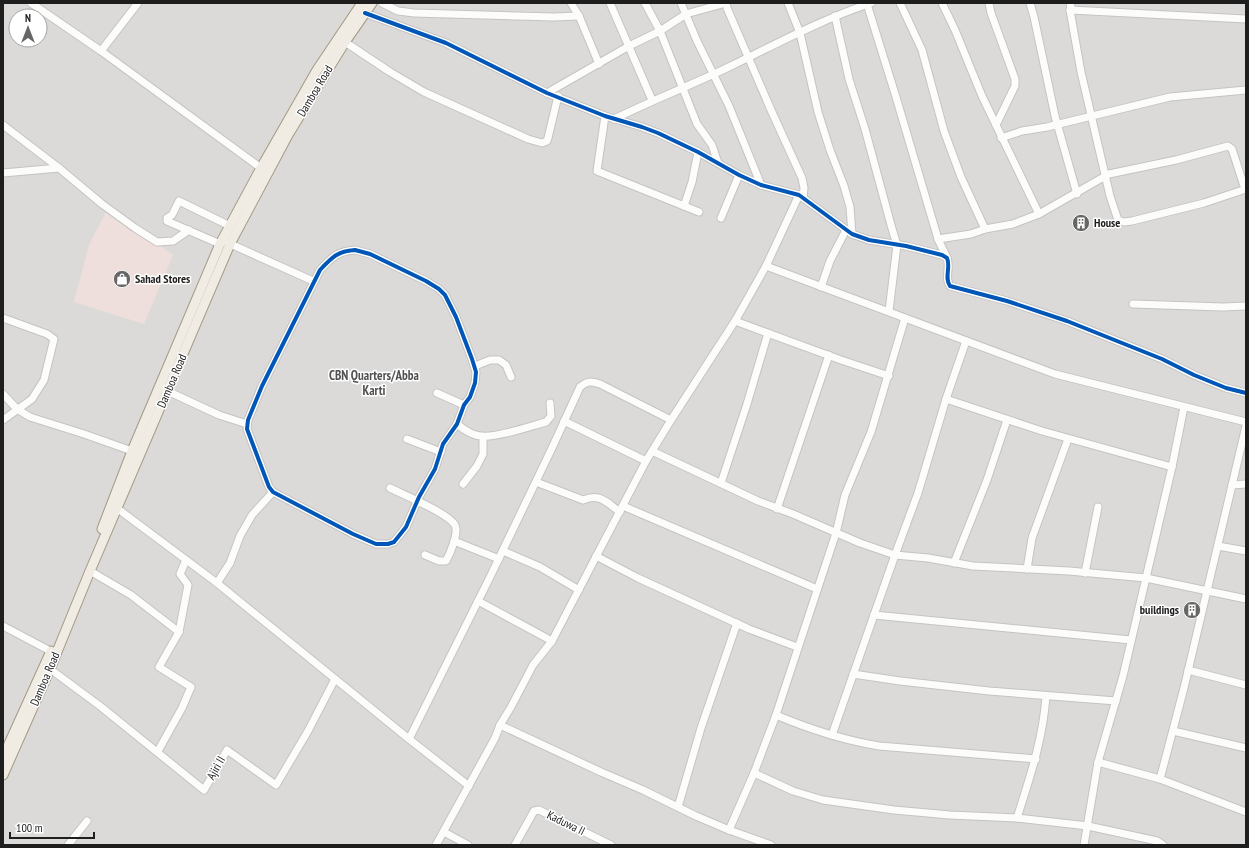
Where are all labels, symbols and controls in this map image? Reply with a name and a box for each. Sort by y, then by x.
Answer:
north arrow [8,8,48,48]
text: N [25,11,31,25]
street label: Damboa Road [293,62,336,119]
building icon: House [1071,213,1091,233]
place label: House [1094,215,1120,230]
shop icon: Sahad Stores [112,269,132,289]
place label: Sahad Stores [135,271,190,286]
street label: Damboa Road [153,352,190,410]
district label: CBN Quarters/Abba Karti [329,367,419,399]
building icon: buildings [1182,600,1202,620]
place label: buildings [1140,602,1179,617]
street label: Damboa Road [26,650,63,708]
street label: Ajiri II [203,753,228,782]
street label: Kaduwa II [545,807,588,838]
scale bar [10,814,94,840]
text: 100 m [16,820,43,835]

